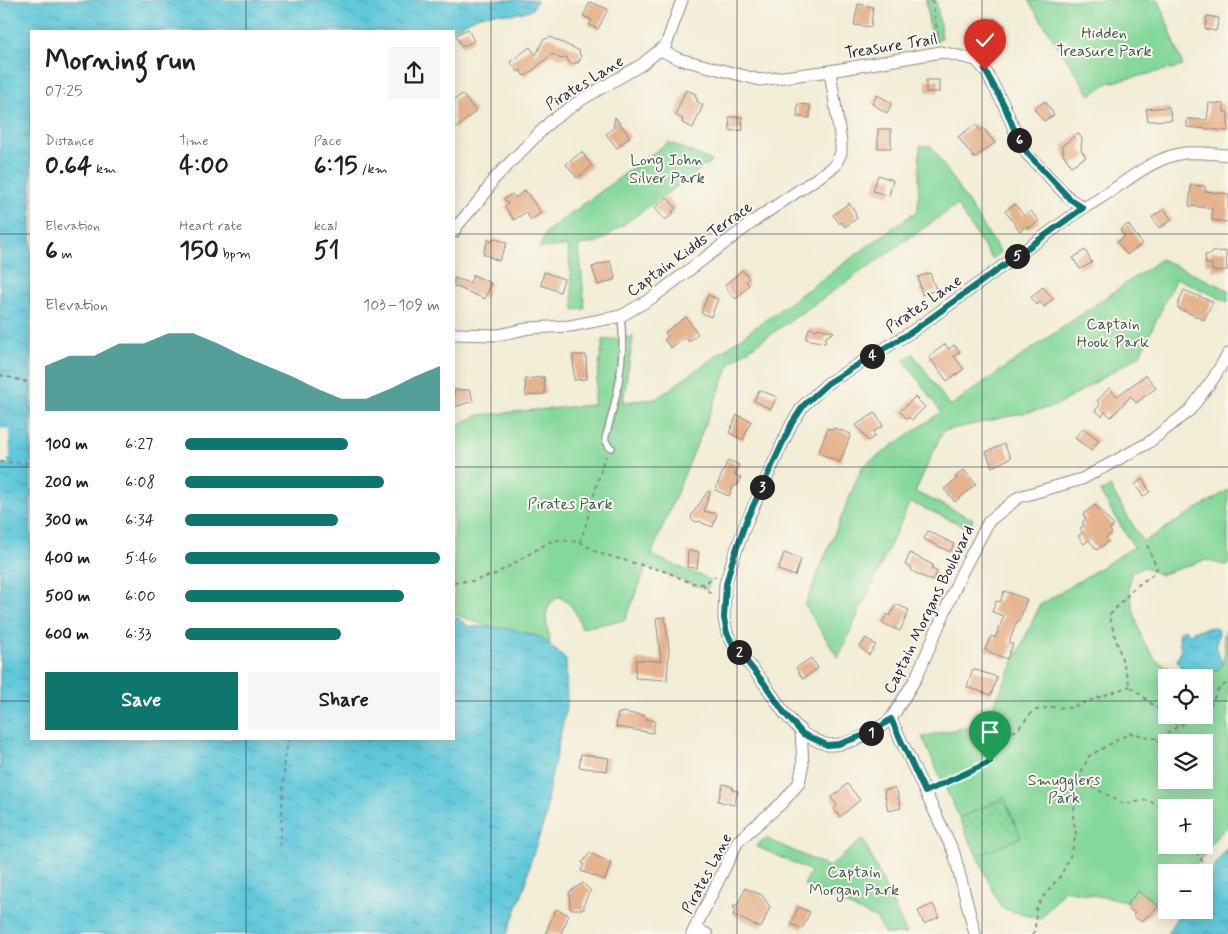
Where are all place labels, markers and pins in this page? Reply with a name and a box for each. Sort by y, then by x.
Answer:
pin [964,19,1006,70]
pin: 6 [1006,128,1032,152]
pin: 5 [1004,244,1030,268]
pin: 4 [860,344,884,368]
pin: 3 [750,474,774,500]
pin: 2 [726,640,752,664]
pin [969,711,1011,762]
pin: 1 [858,720,884,746]

